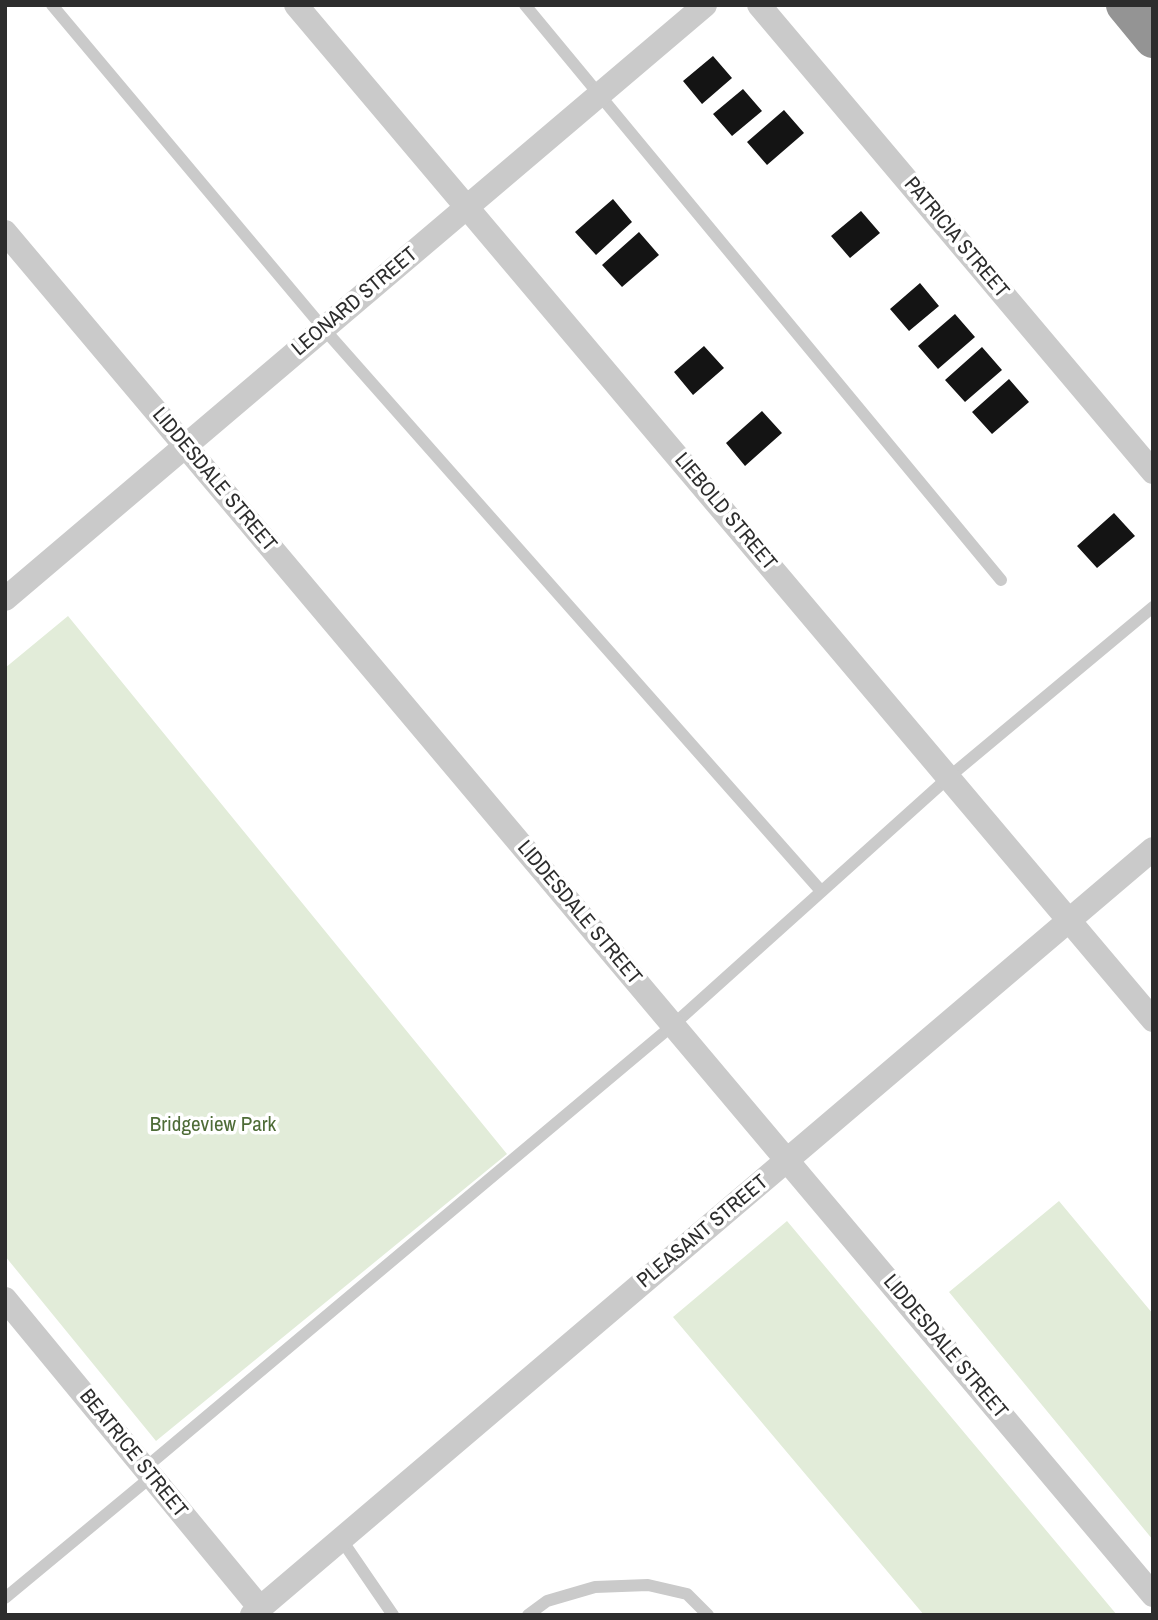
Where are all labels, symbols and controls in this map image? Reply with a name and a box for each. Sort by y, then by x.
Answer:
street label: PATRICIA STREET [898,173,1014,303]
street label: LEONARD STREET [287,242,423,362]
street label: LIDDESDALE STREET [147,403,281,557]
street label: LIEBOLD STREET [669,448,781,576]
street label: LIDDESDALE STREET [512,836,646,990]
park label: Bridgeview Park [150,1112,276,1138]
street label: PLEASANT STREET [633,1170,773,1294]
street label: LIDDESDALE STREET [878,1270,1012,1424]
street label: BEATRICE STREET [74,1385,192,1523]

